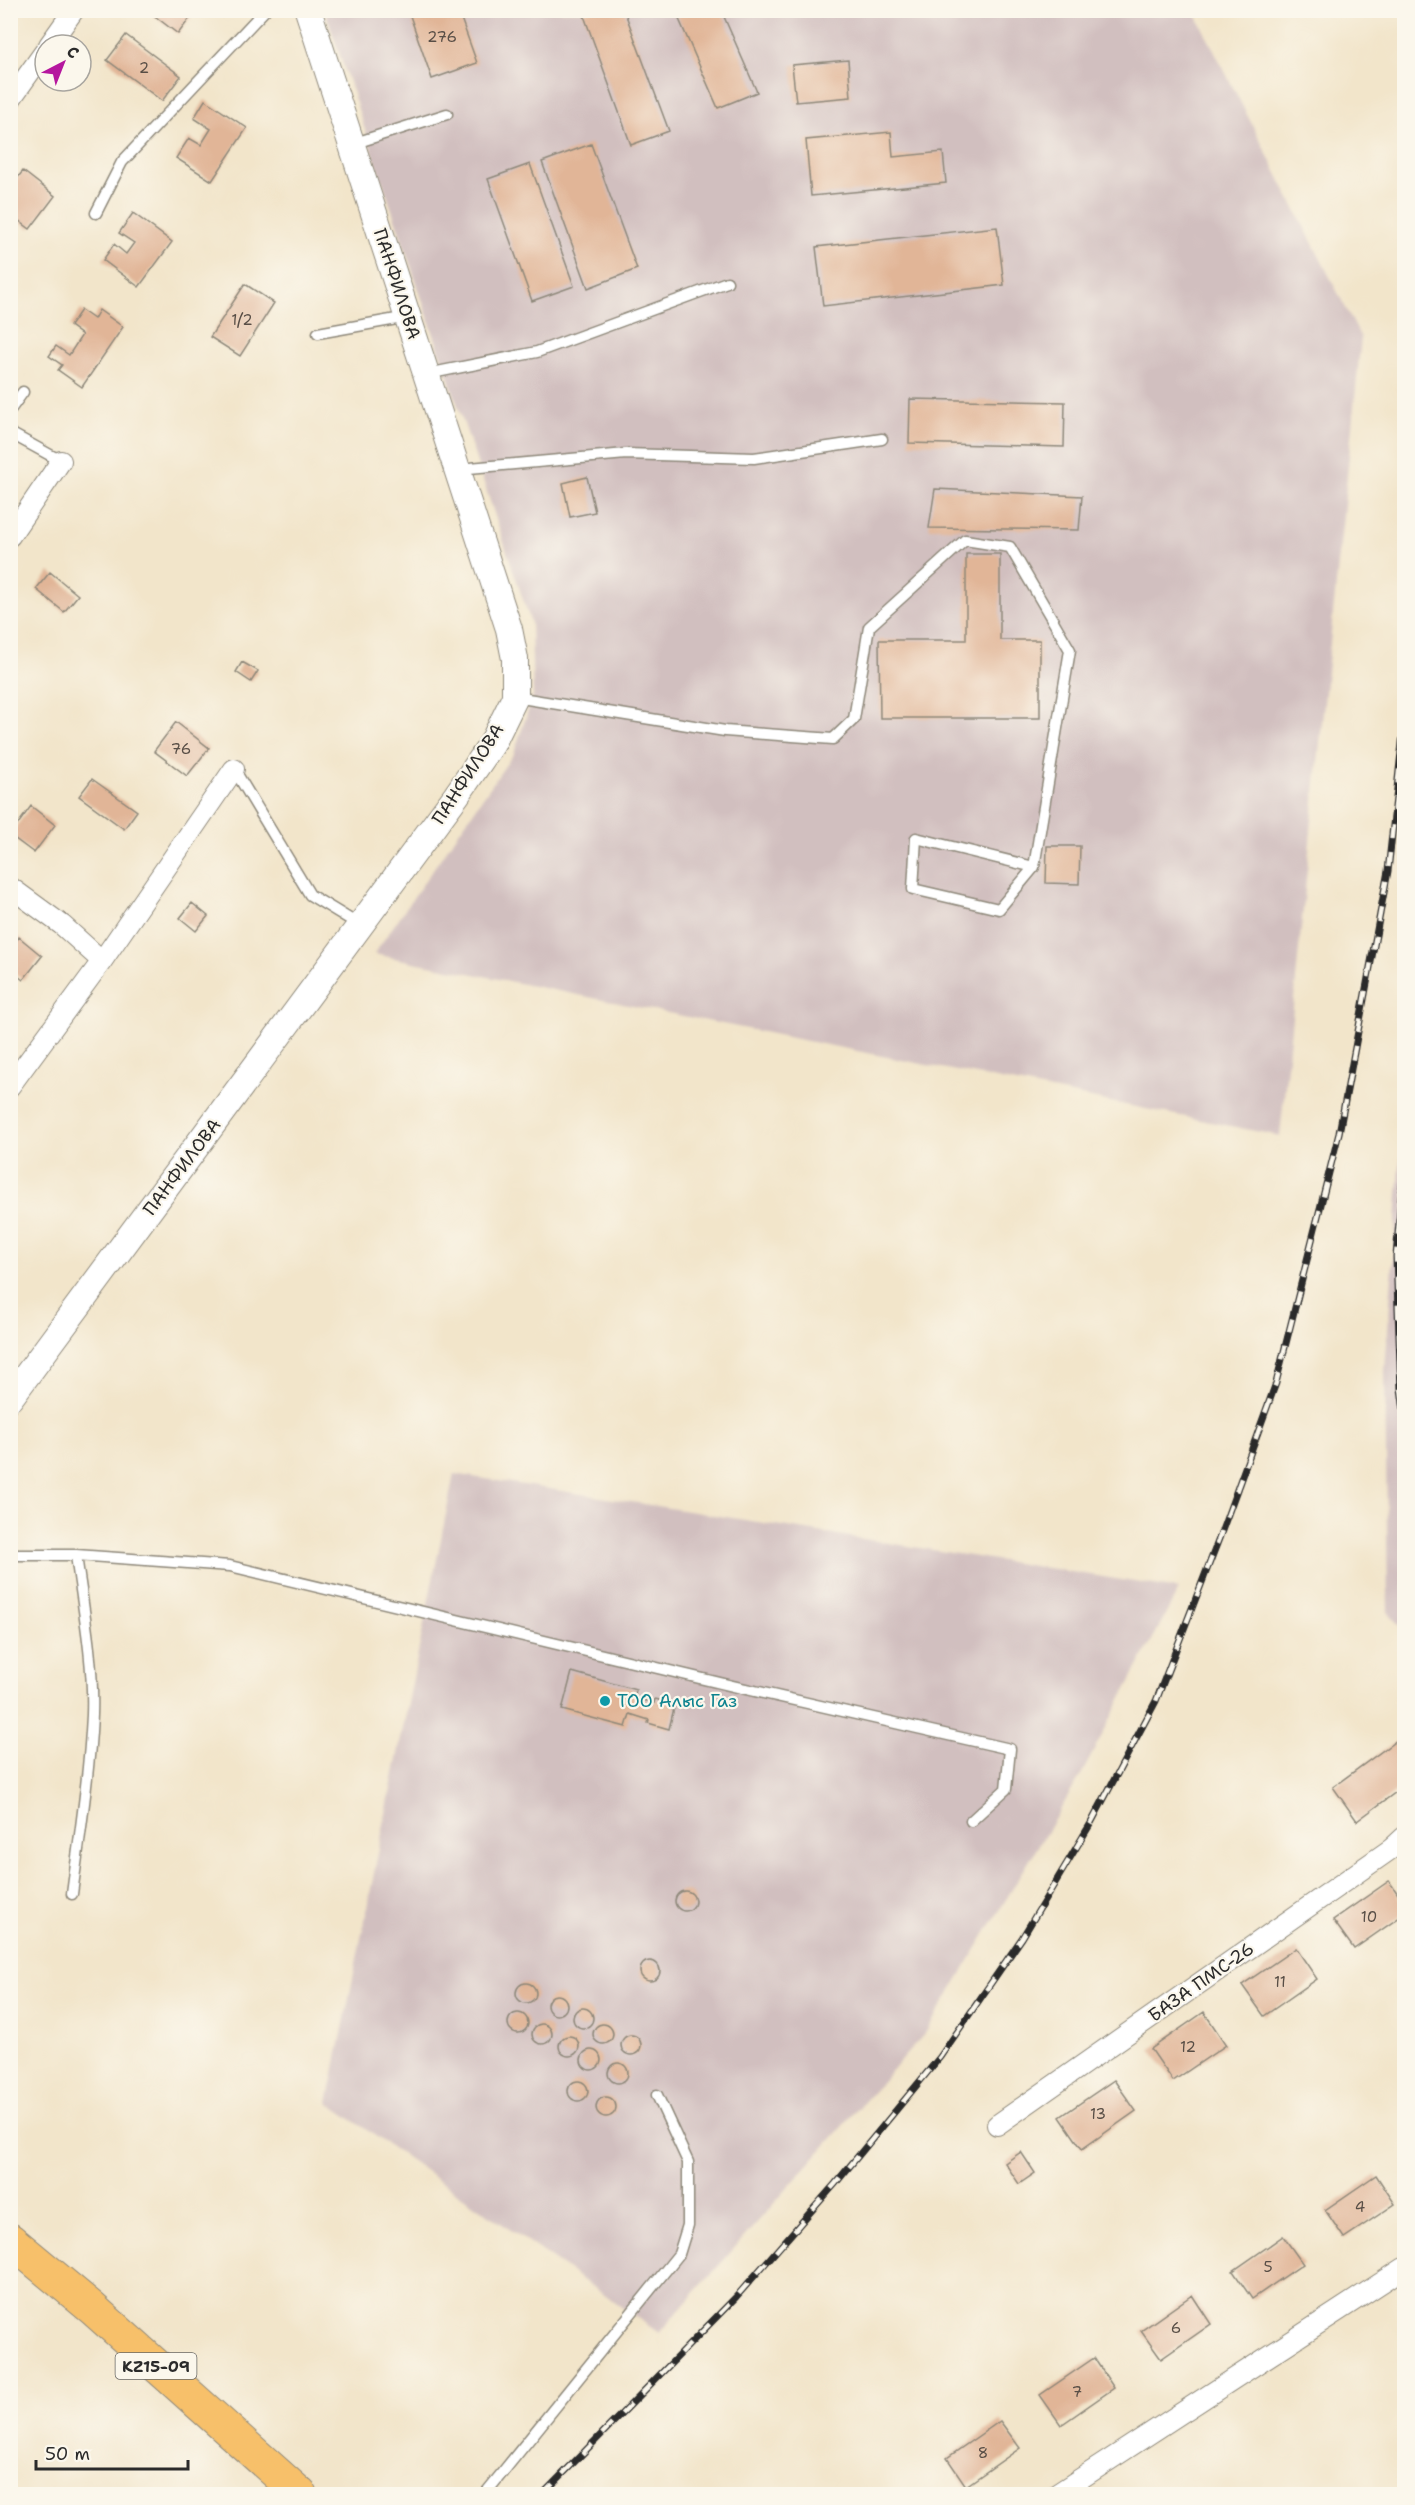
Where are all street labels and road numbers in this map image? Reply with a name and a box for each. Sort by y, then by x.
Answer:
street label: ПАНФИЛОВА [368,225,426,343]
street label: ПАНФИЛОВА [427,719,509,829]
street label: ПАНФИЛОВА [138,1114,226,1220]
street label: БАЗА ПМС-26 [1143,1937,1259,2027]
road number: KZ15-09 [116,2353,196,2379]

